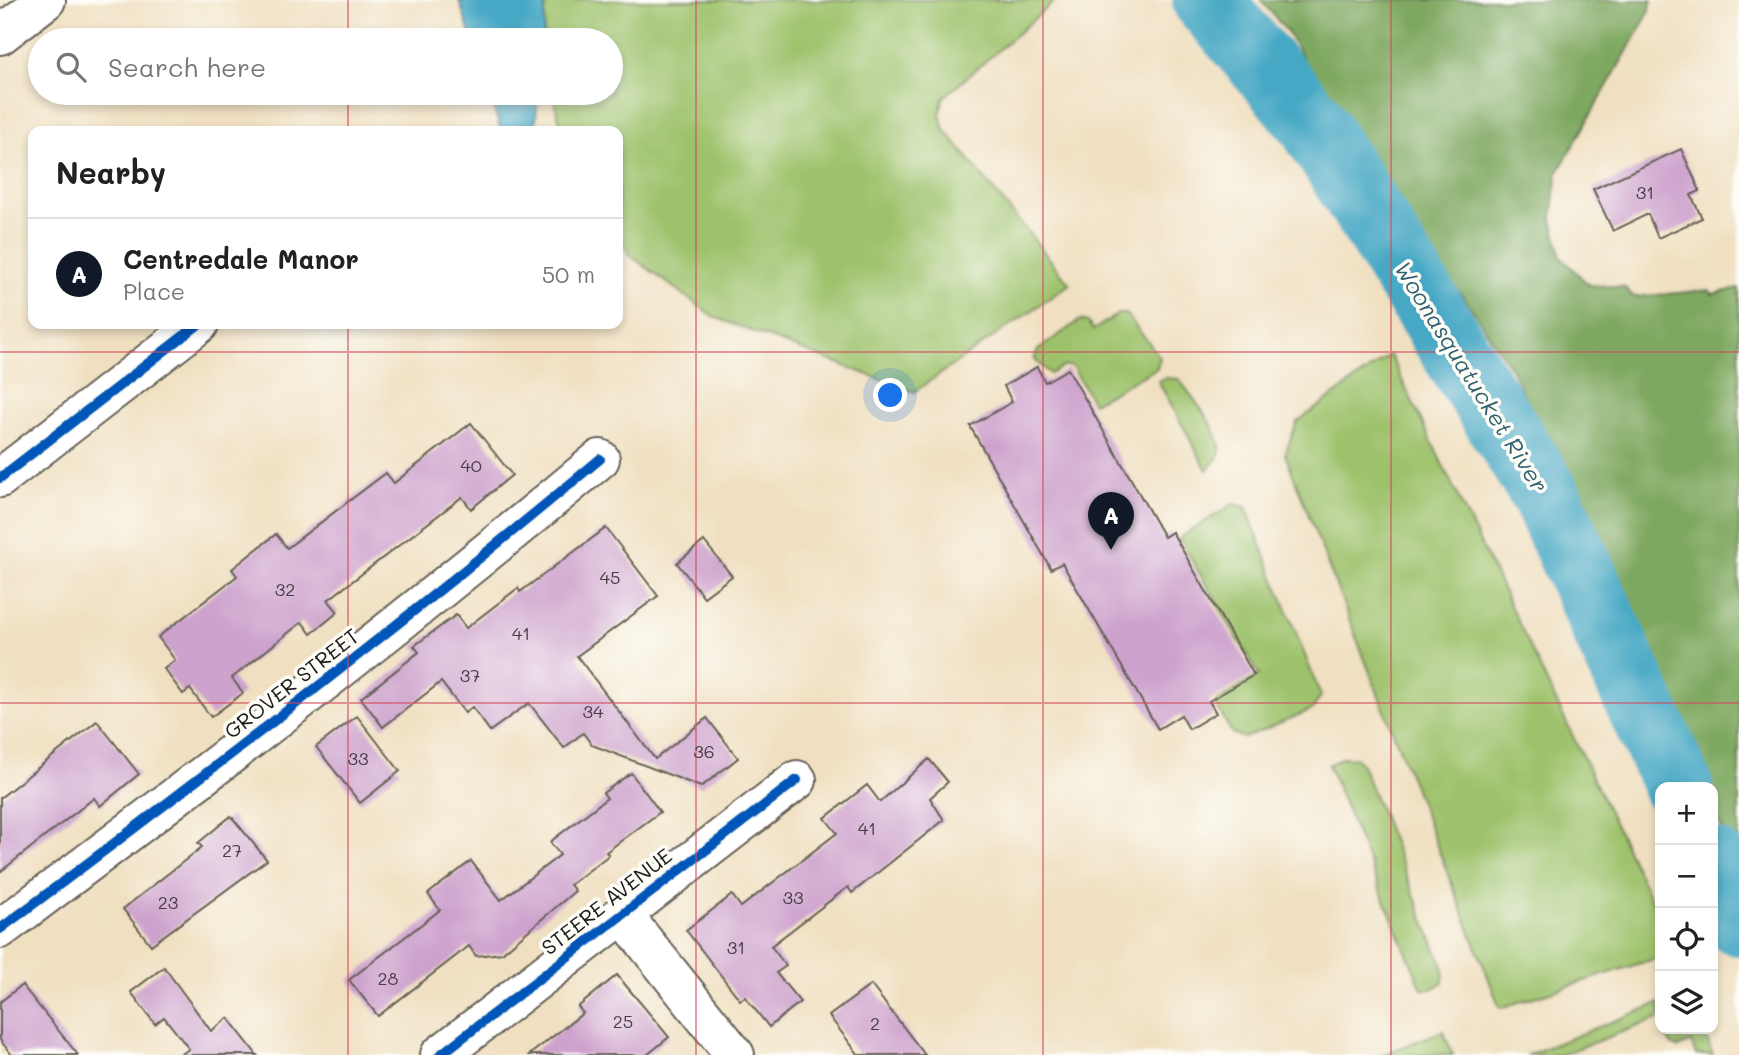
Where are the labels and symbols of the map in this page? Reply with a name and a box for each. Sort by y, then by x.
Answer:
house number: 31 [1636,180,1654,204]
water label: Woonasquatucket River [1388,255,1555,498]
your location [873,378,907,412]
house number: 40 [460,453,482,477]
pin: A [1088,492,1134,550]
house number: 45 [599,565,621,589]
house number: 32 [275,577,295,601]
house number: 41 [512,621,530,645]
street label: GROVER STREET [218,622,364,744]
house number: 37 [460,663,480,687]
house number: 34 [582,699,604,723]
house number: 36 [693,739,715,763]
house number: 33 [347,746,369,770]
house number: 41 [858,816,876,840]
house number: 27 [222,838,242,862]
street label: STEERE AVENUE [535,841,677,960]
house number: 33 [782,885,804,909]
house number: 23 [158,890,178,914]
house number: 31 [727,935,745,959]
house number: 28 [378,966,399,990]
house number: 25 [613,1009,633,1033]
house number: 2 [870,1011,880,1035]

